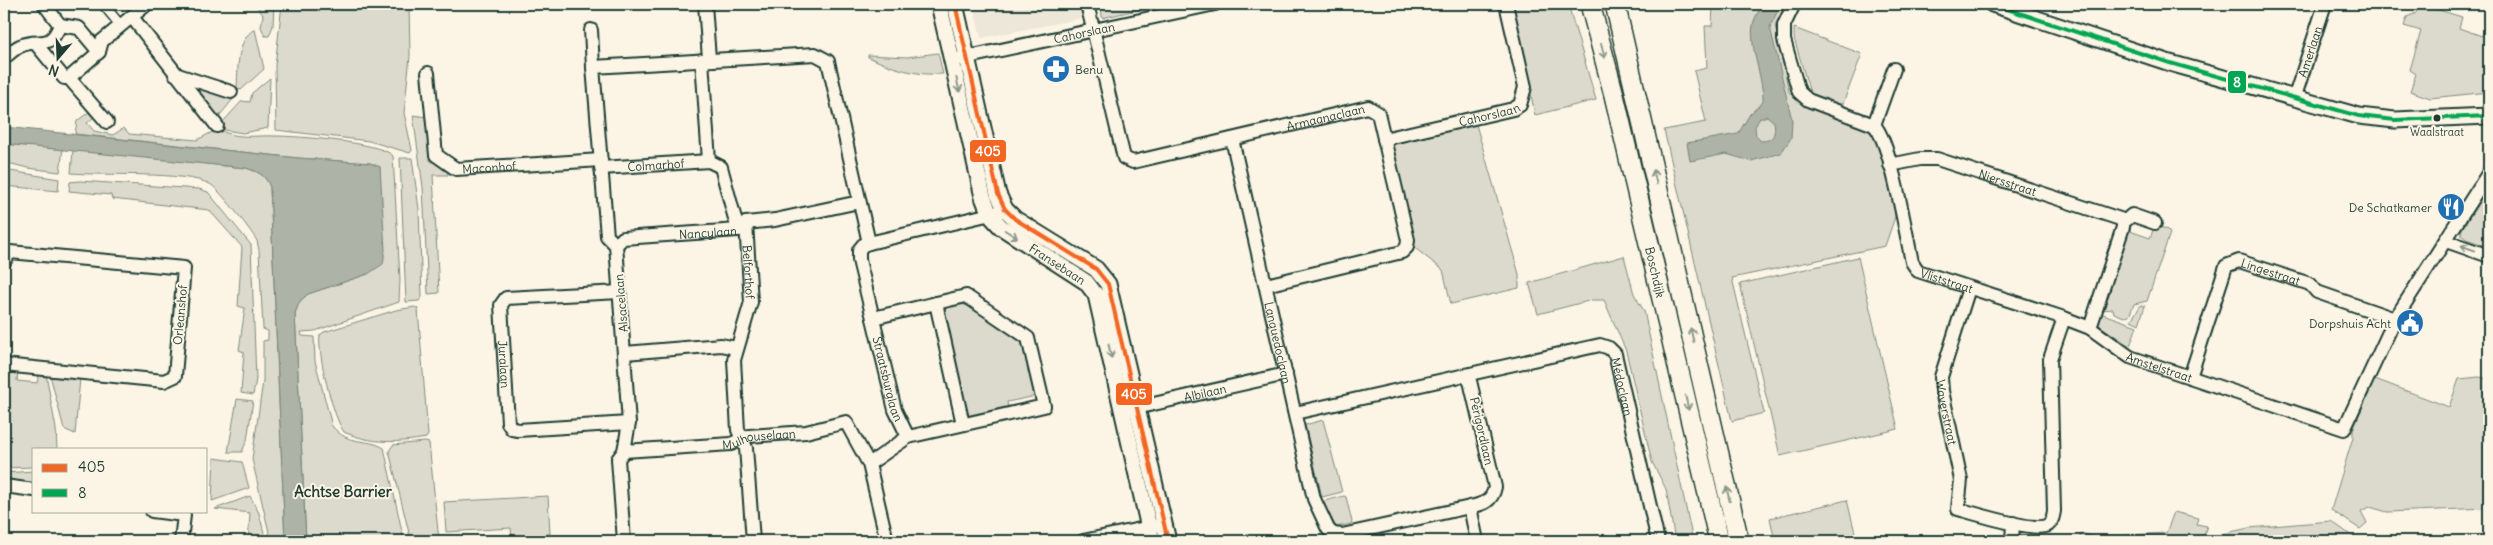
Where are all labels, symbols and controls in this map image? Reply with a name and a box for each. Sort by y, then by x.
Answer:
street label: Cahorslaan [1052,18,1116,46]
street label: Amerlaan [2294,24,2325,79]
north arrow [32,32,82,82]
one-way arrow [1598,42,1608,58]
pharmacy icon: Benu [1041,54,1071,84]
text: N [46,60,61,80]
place label: Benu [1075,62,1103,77]
line badge: 8 [2227,70,2247,94]
text: 8 [2233,73,2241,91]
one-way arrow [954,77,963,93]
street label: Cahorslaan [1457,99,1522,129]
street label: Armagnaclaan [1285,101,1366,133]
marker: Waalstraat [2432,113,2442,123]
place label: Waalstraat [2410,125,2464,139]
line badge: 405 [969,139,1007,163]
text: 405 [975,142,1001,160]
street label: Colmarhof [627,155,686,174]
street label: Maconhof [462,158,517,176]
street label: Niersstraat [1977,166,2038,199]
one-way arrow [1650,169,1659,185]
restaurant icon: De Schatkamer [2436,192,2466,222]
place label: De Schatkamer [2349,200,2432,215]
street label: Nancylaan [678,223,738,242]
one-way arrow [1004,229,1018,239]
street label: Fransebaan [1027,240,1089,287]
one-way arrow [2460,243,2476,252]
street label: Belforthof [740,244,758,300]
street label: Boschdijk [1642,245,1669,299]
street label: Lingestraat [2239,255,2302,288]
street label: Vliststraat [1918,265,1975,296]
street label: Alsacelaan [611,273,631,333]
street label: Orleanshof [170,283,190,346]
street label: Languedoclaan [1262,300,1295,385]
public building icon: Dorpshuis Acht [2395,308,2425,338]
place label: Dorpshuis Acht [2309,316,2391,331]
one-way arrow [1687,328,1696,344]
street label: Straatsburglaan [870,335,907,424]
street label: Juralaan [496,340,513,389]
one-way arrow [1106,342,1115,358]
street label: Amstelstraat [2124,349,2194,385]
street label: Médoclaan [1609,356,1636,417]
street label: Waverstraat [1934,379,1961,446]
street label: Albilaan [1182,380,1228,404]
line badge: 405 [1115,382,1153,406]
text: 405 [1121,385,1147,403]
one-way arrow [1683,394,1692,410]
street label: Périgordlaan [1467,396,1497,467]
street label: Mulhouselaan [722,425,796,452]
legend [32,448,208,512]
text: 405 [78,457,105,476]
district label: Achtse Barrier [294,482,393,501]
text: 8 [78,483,87,502]
one-way arrow [1723,486,1732,502]

